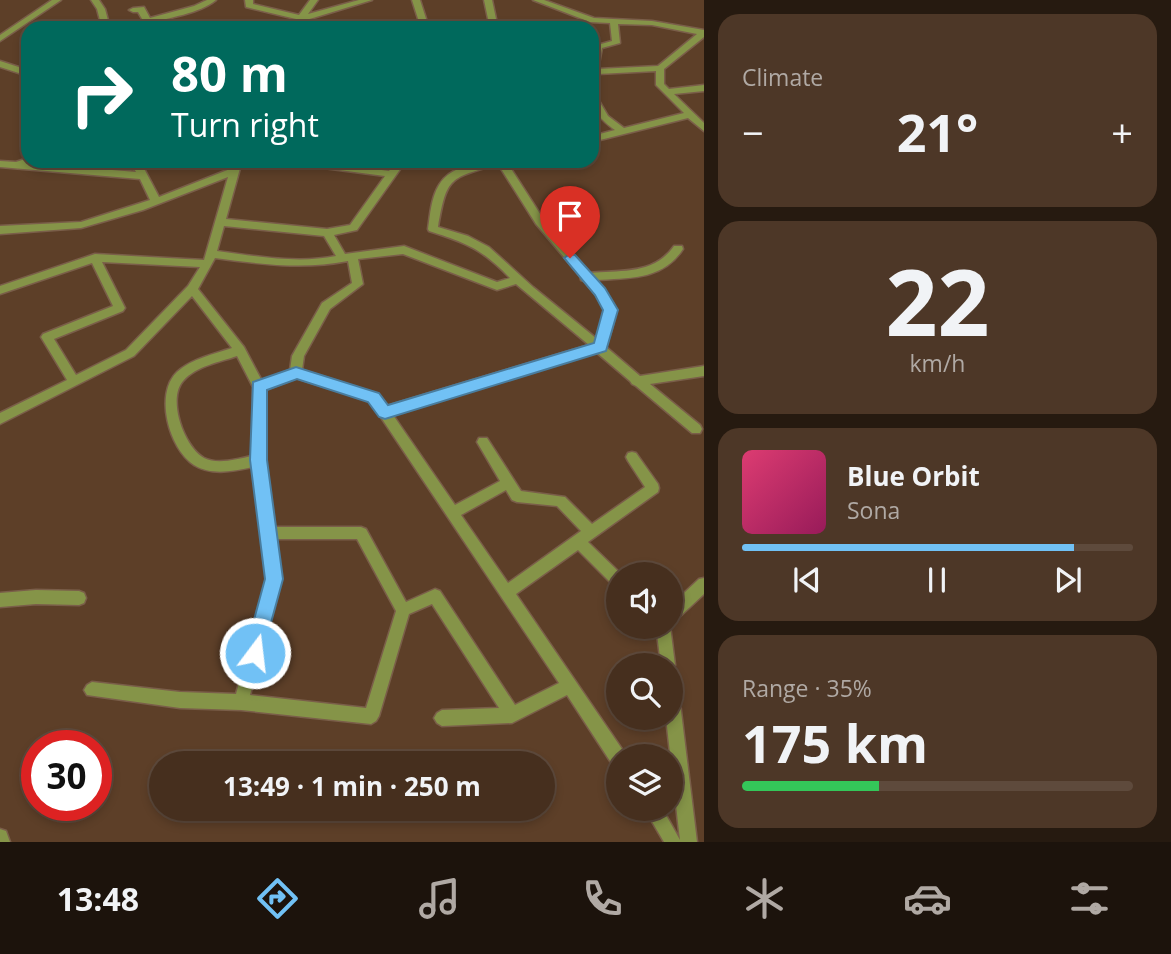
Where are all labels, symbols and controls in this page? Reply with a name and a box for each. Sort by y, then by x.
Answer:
text: 80 m [171,40,288,106]
icon: right [56,49,147,140]
text: Climate [742,61,823,93]
text: 21° [897,96,978,167]
text: Turn right [171,103,319,146]
text: − [742,106,764,158]
text: + [1111,106,1133,158]
pin [540,186,600,258]
icon: arrive [551,197,589,235]
text: 22 [885,239,990,363]
text: km/h [910,347,965,379]
text: Blue Orbit [847,458,980,494]
text: Sona [847,494,900,526]
icon: previous [788,561,826,599]
icon: pause [918,561,956,599]
icon: next [1049,561,1087,599]
map controls [606,562,683,821]
button: sound [606,562,683,639]
position arrow [218,616,292,690]
button: search [606,653,683,730]
text: Range · 35% [742,672,872,704]
text: 175 km [742,707,928,778]
speed limit sign: 30 [21,730,112,821]
button: layers [606,744,683,821]
text: 13:49 · 1 min · 250 m [223,768,481,804]
icon: directions [253,874,302,923]
icon: music [415,874,464,923]
icon: phone [578,874,627,923]
icon: climate [740,874,789,923]
icon: car [903,874,952,923]
icon: filters [1065,874,1114,923]
text: 13:48 [57,877,139,920]

